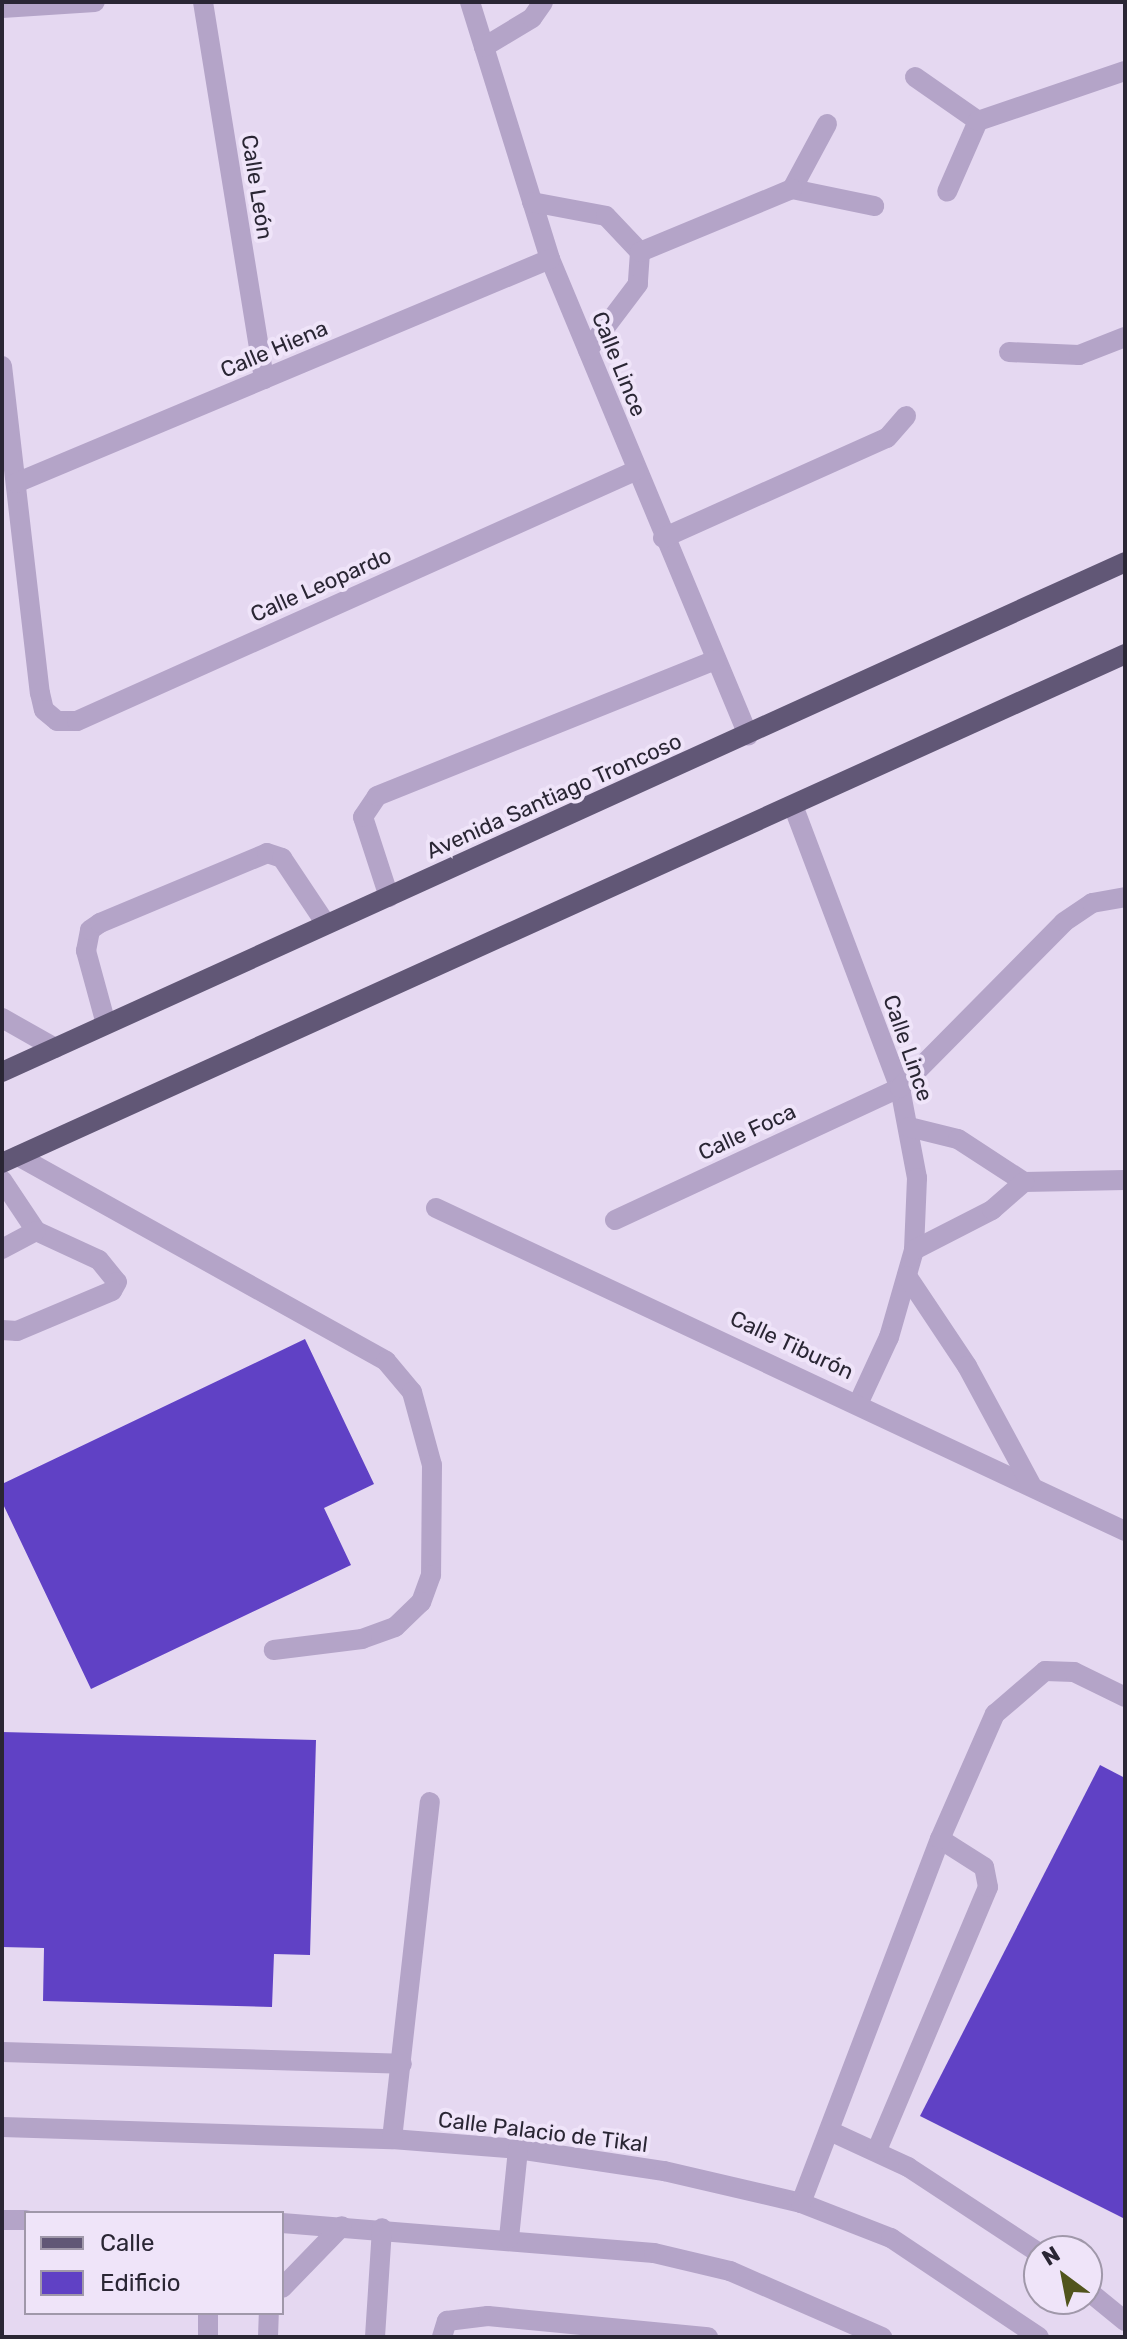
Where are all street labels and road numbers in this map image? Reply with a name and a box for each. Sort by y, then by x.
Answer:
street label: Calle León [236,133,278,241]
street label: Calle Lince [586,308,652,420]
street label: Calle Hiena [216,315,332,383]
street label: Calle Leopardo [246,542,396,628]
street label: Avenida Santiago Troncoso [422,728,686,864]
street label: Calle Lince [877,991,939,1105]
street label: Calle Foca [694,1098,800,1166]
street label: Calle Tiburón [726,1305,858,1385]
street label: Calle Palacio de Tikal [436,2106,650,2158]

